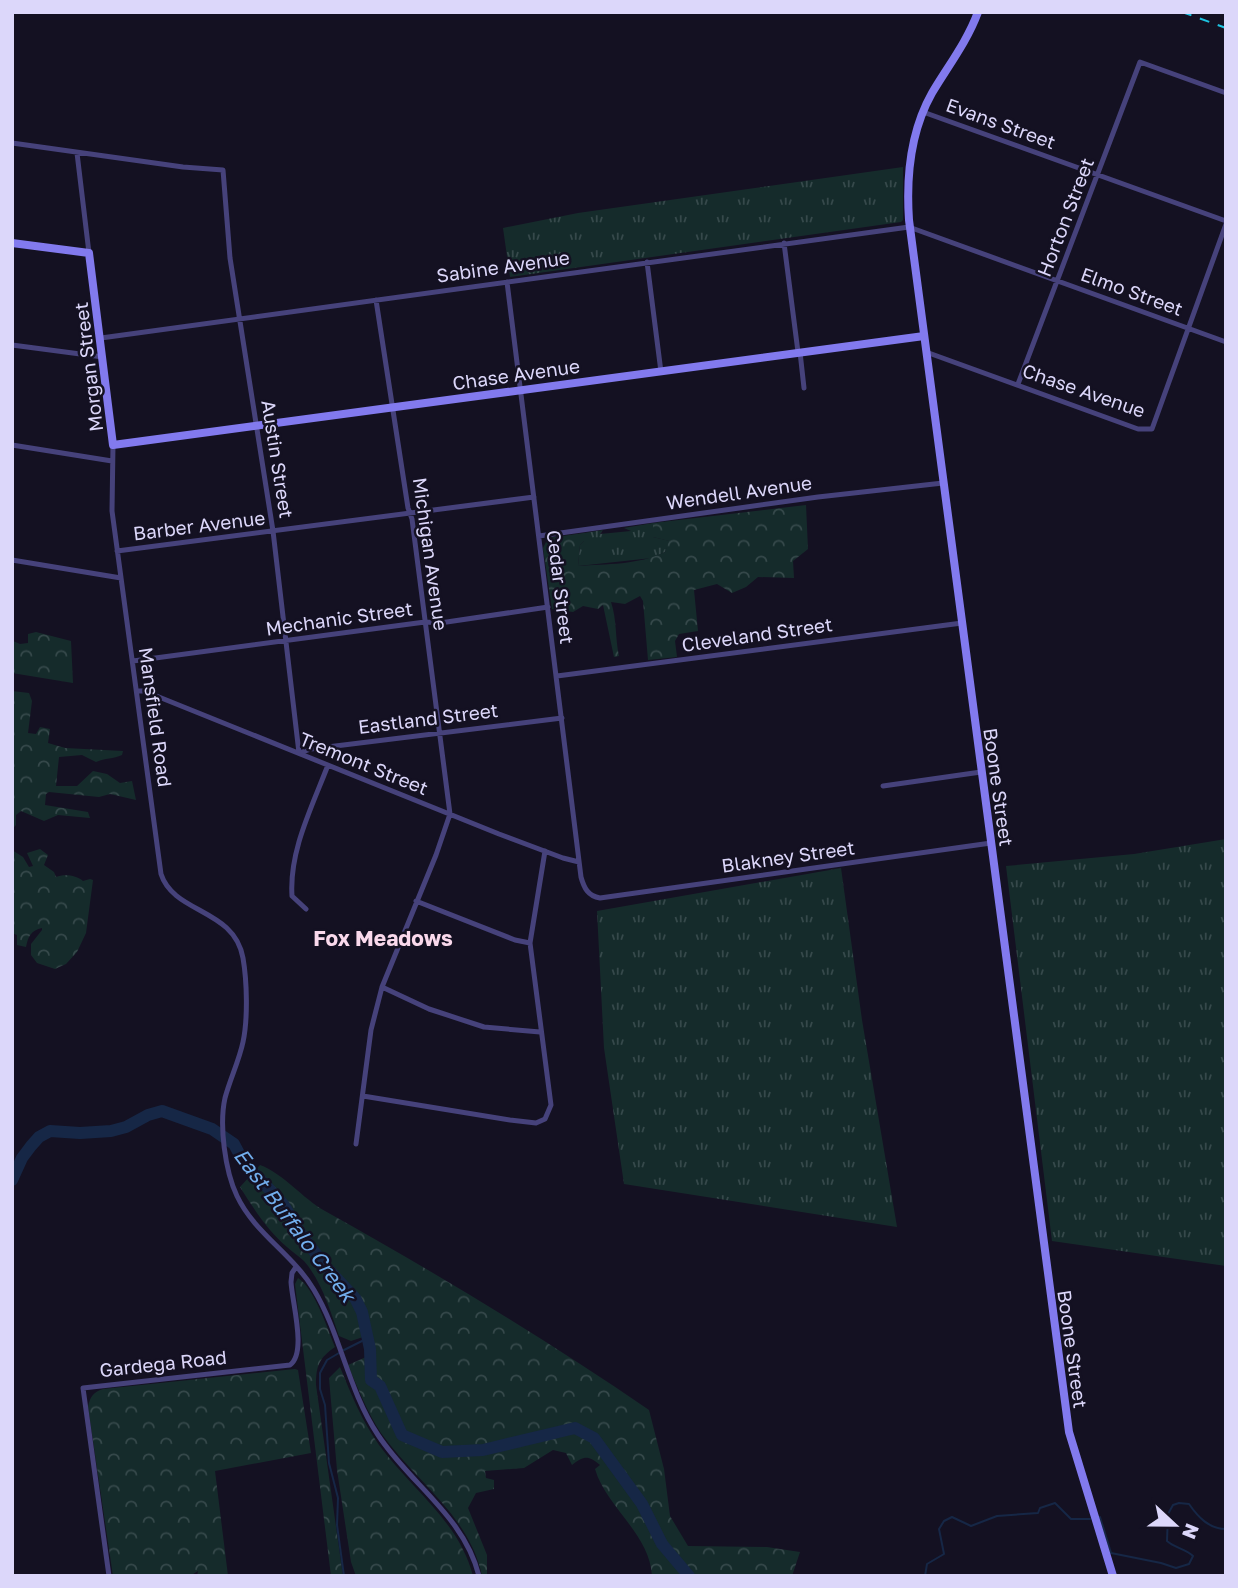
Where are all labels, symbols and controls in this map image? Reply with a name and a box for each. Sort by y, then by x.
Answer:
street label: Evans Street [943,93,1059,153]
street label: Horton Street [1032,154,1098,280]
street label: Sabine Avenue [435,245,571,287]
street label: Elmo Street [1078,262,1186,320]
street label: Morgan Street [69,301,107,433]
street label: Chase Avenue [451,354,581,394]
street label: Chase Avenue [1020,358,1148,422]
street label: Austin Street [257,398,299,520]
street label: Wendell Avenue [665,470,813,514]
street label: Michigan Avenue [409,476,453,632]
street label: Barber Avenue [132,505,266,545]
street label: Cedar Street [543,529,579,645]
street label: Mechanic Street [264,596,414,640]
street label: Cleveland Street [680,612,834,656]
street label: Mansfield Road [135,646,177,788]
street label: Eastland Street [357,698,499,738]
street label: Boone Street [979,726,1019,848]
street label: Tremont Street [296,727,432,799]
street label: Blakney Street [720,835,856,877]
district label: Fox Meadows [313,925,453,951]
water label: East Buffalo Creek [229,1143,363,1309]
street label: Boone Street [1053,1288,1093,1410]
street label: Gardega Road [98,1345,228,1381]
north arrow [1140,1490,1210,1560]
text: N [1178,1521,1205,1543]

